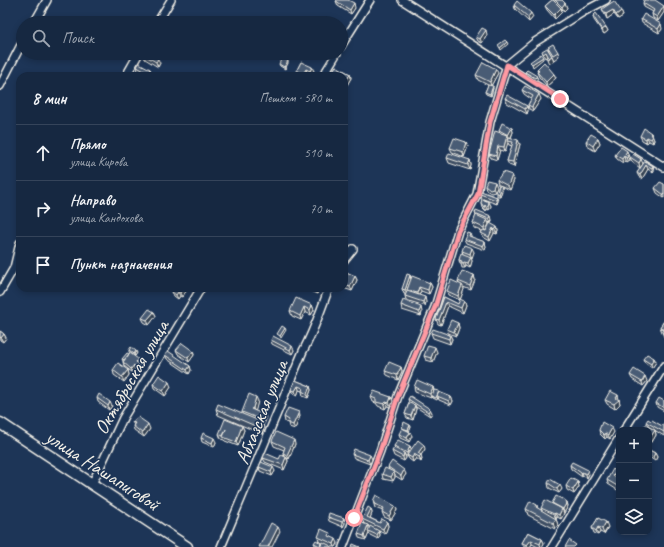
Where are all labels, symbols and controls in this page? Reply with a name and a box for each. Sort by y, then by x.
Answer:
search box [16,16,348,60]
icon: search [30,27,52,49]
text: Поиск [62,29,94,48]
text: 8 мин [32,88,67,109]
text: Пешком · 580 m [259,90,332,106]
route end [551,90,569,108]
text: Прямо [70,135,106,154]
icon: ahead [32,142,54,164]
text: 510 m [304,145,332,161]
text: улица Кирова [70,154,127,170]
text: Направо [70,191,116,210]
icon: right [32,198,54,220]
text: 70 m [310,201,332,217]
text: улица Кандохова [70,210,143,226]
icon: arrive [32,254,54,276]
text: Пункт назначения [70,255,172,274]
street label: Октябрьская улица [89,314,175,439]
street label: Абхазская улица [229,355,294,468]
street label: улица Нашапиговой [40,424,166,517]
map controls [616,427,652,535]
button: + [616,427,652,463]
button: − [616,463,652,499]
button: layers [616,499,652,535]
route start [345,509,363,527]

